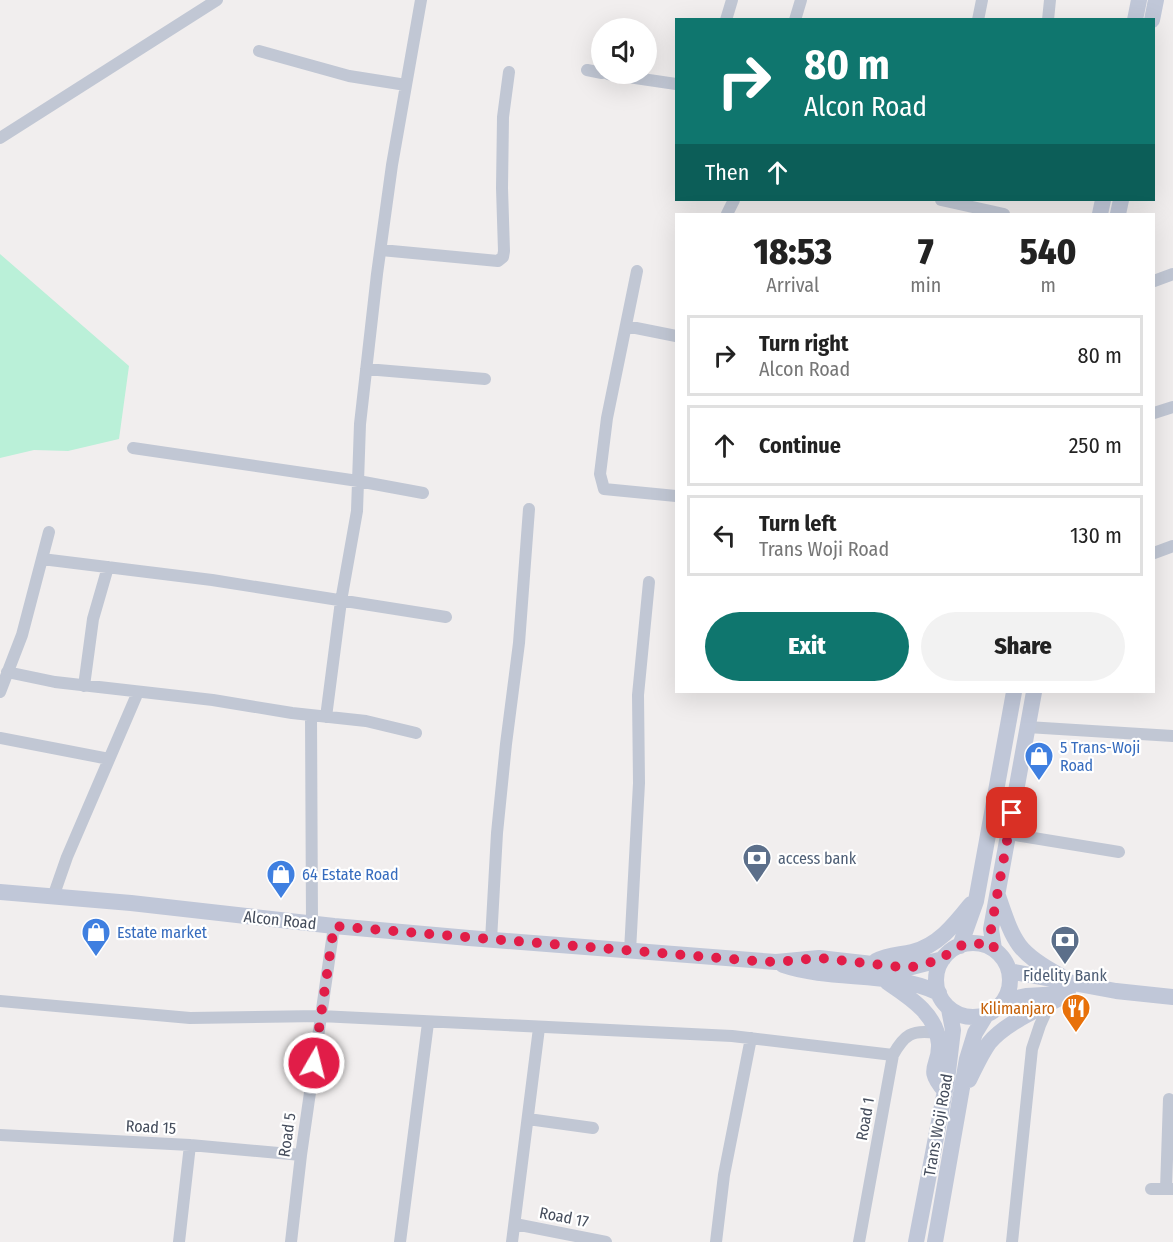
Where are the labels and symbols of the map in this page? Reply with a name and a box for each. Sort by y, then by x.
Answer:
place label: 5 Trans-Woji Road [1060,738,1140,775]
shop icon: 5 Trans-Woji Road [1023,740,1055,782]
pin [986,787,1037,838]
bank icon: access bank [741,842,773,884]
place label: access bank [778,849,857,868]
shop icon: 64 Estate Road [265,858,297,900]
place label: 64 Estate Road [302,865,398,884]
street label: Alcon Road [243,907,317,933]
shop icon: Estate market [80,916,112,958]
place label: Estate market [117,923,208,942]
bank icon: Fidelity Bank [1049,924,1081,966]
place label: Fidelity Bank [1023,966,1107,985]
restaurant icon: Kilimanjaro [1060,992,1092,1034]
place label: Kilimanjaro [980,999,1055,1018]
position arrow [282,1031,346,1095]
street label: Trans Woji Road [920,1072,956,1178]
street label: Road 1 [852,1096,878,1142]
street label: Road 5 [275,1112,299,1158]
street label: Road 15 [125,1116,177,1138]
street label: Road 17 [538,1203,591,1231]

